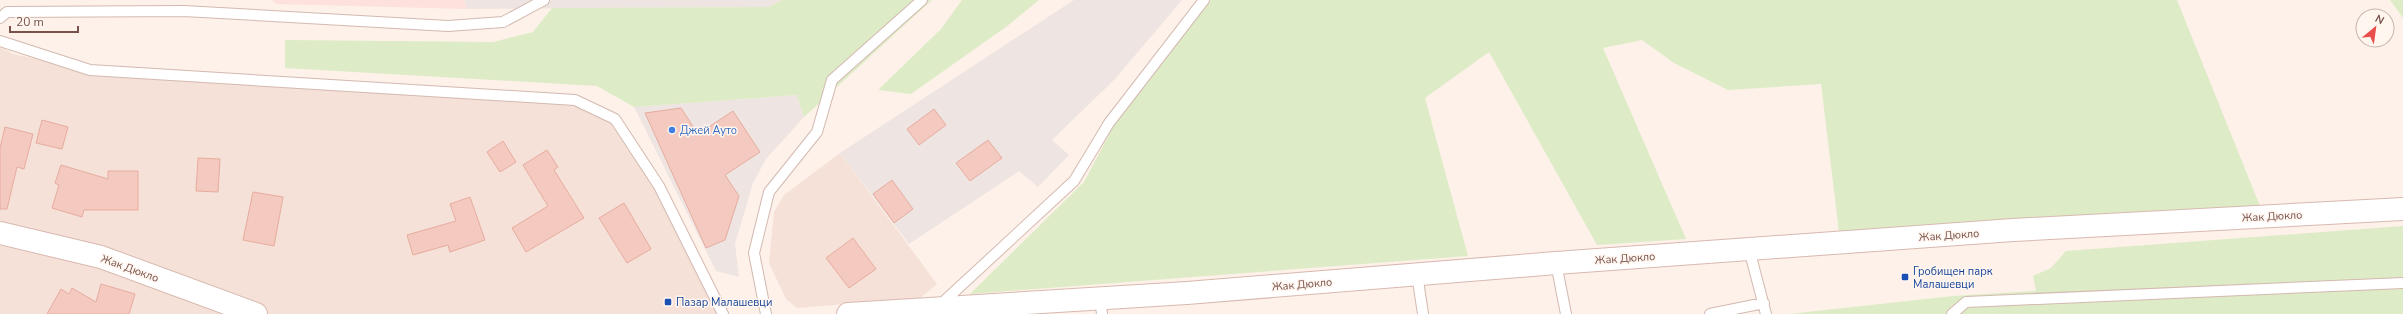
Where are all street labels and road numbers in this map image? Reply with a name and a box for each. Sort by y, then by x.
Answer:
street label: Жак Дюкло [2241,207,2303,226]
street label: Жак Дюкло [1918,226,1980,245]
street label: Жак Дюкло [1594,249,1656,268]
street label: Жак Дюкло [99,251,161,286]
street label: Жак Дюкло [1271,274,1333,295]

